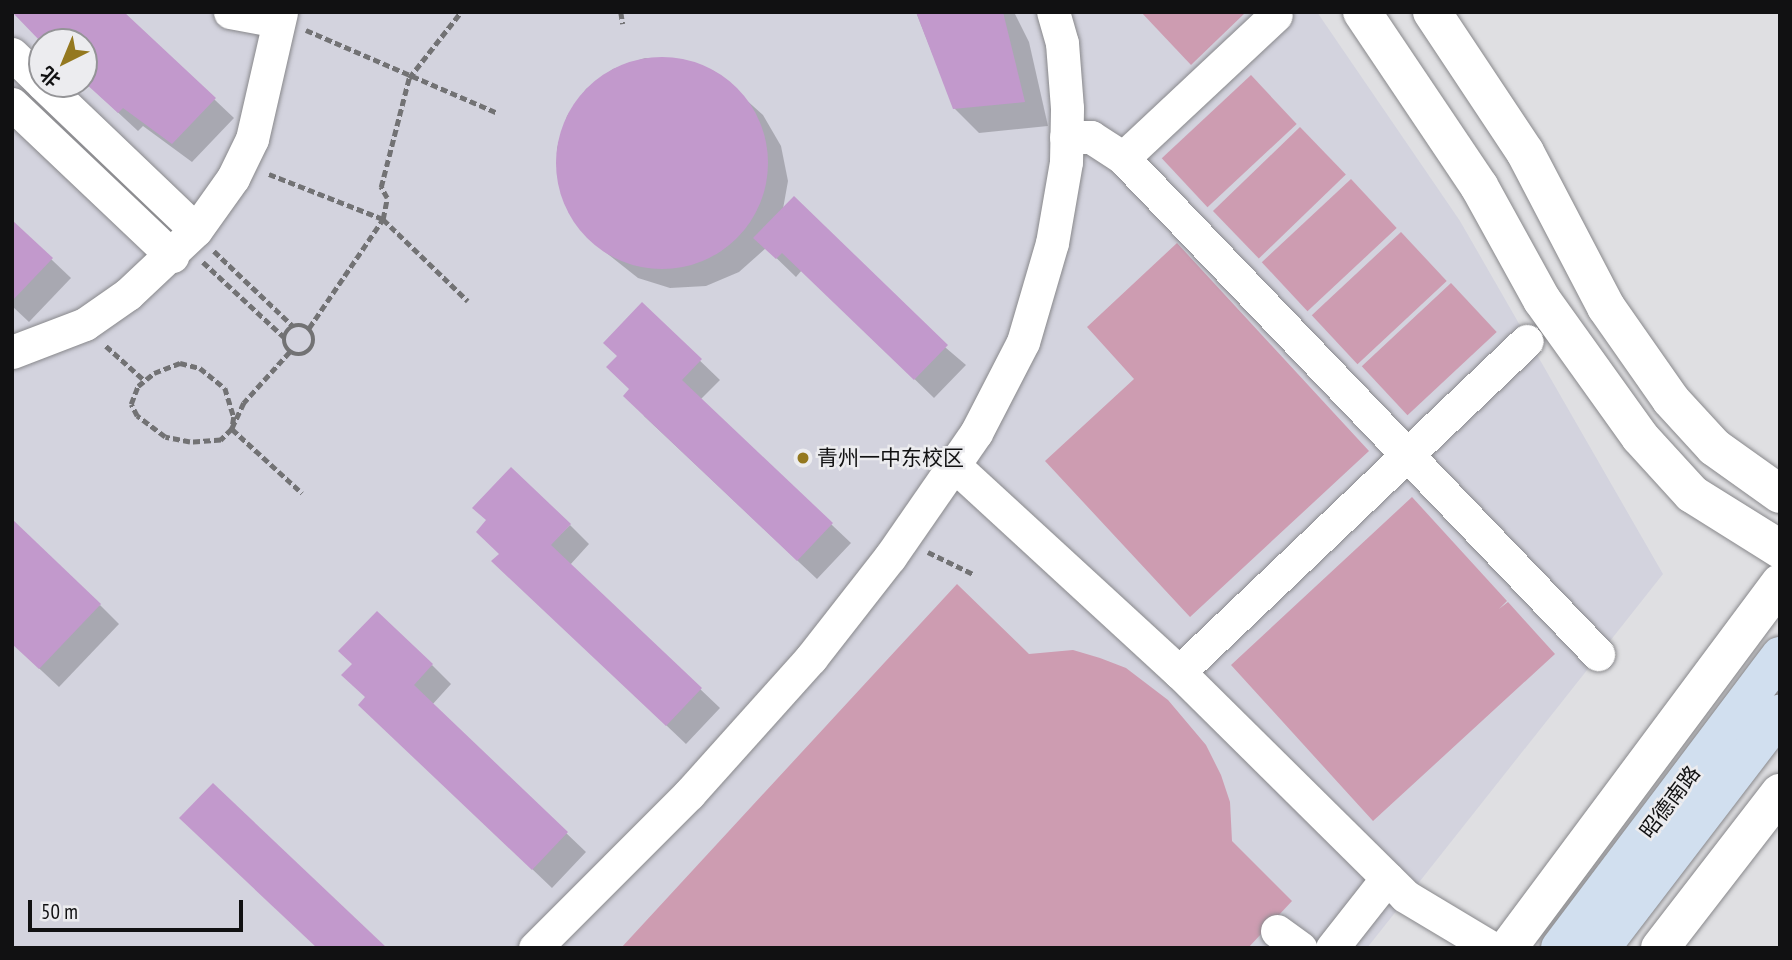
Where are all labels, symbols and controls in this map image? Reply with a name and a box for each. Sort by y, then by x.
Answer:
north arrow [28,28,98,98]
text: 北 [35,62,65,92]
place label: 青州一中东校区 [817,445,964,471]
marker: 青州一中东校区 [795,450,811,466]
street label: 昭德南路 [1635,761,1705,843]
scale bar [32,886,247,930]
text: 50 m [41,898,78,925]

